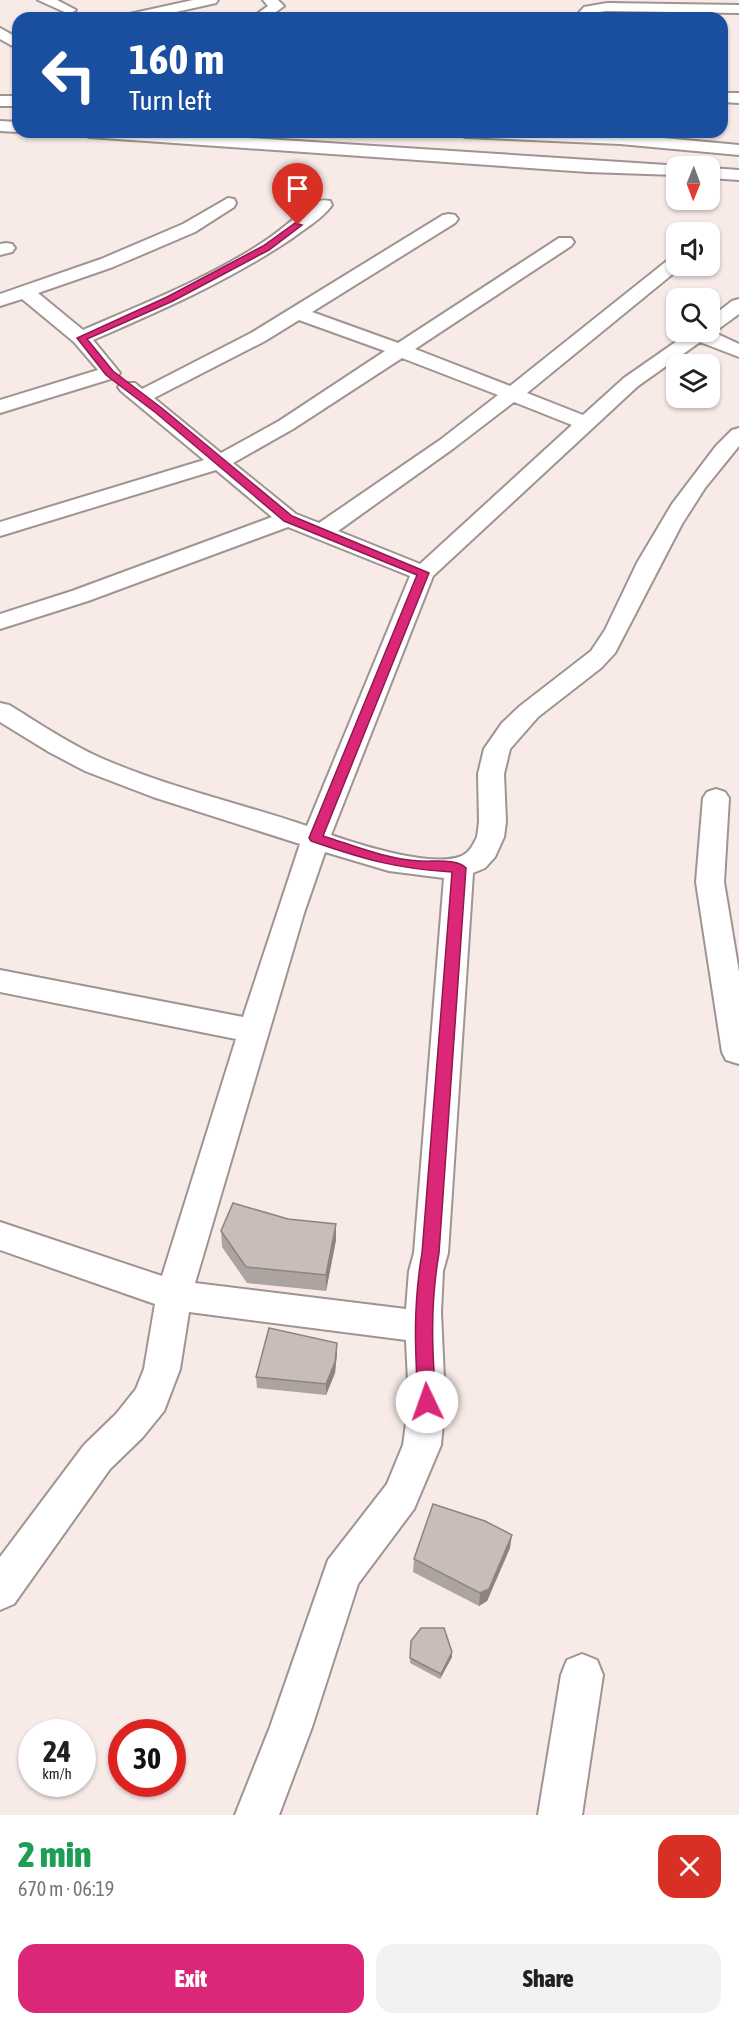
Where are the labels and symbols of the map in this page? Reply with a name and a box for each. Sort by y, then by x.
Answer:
north arrow [666,156,720,210]
pin [272,163,323,225]
position arrow [395,1370,459,1434]
speed limit sign: 30 [108,1719,186,1797]

